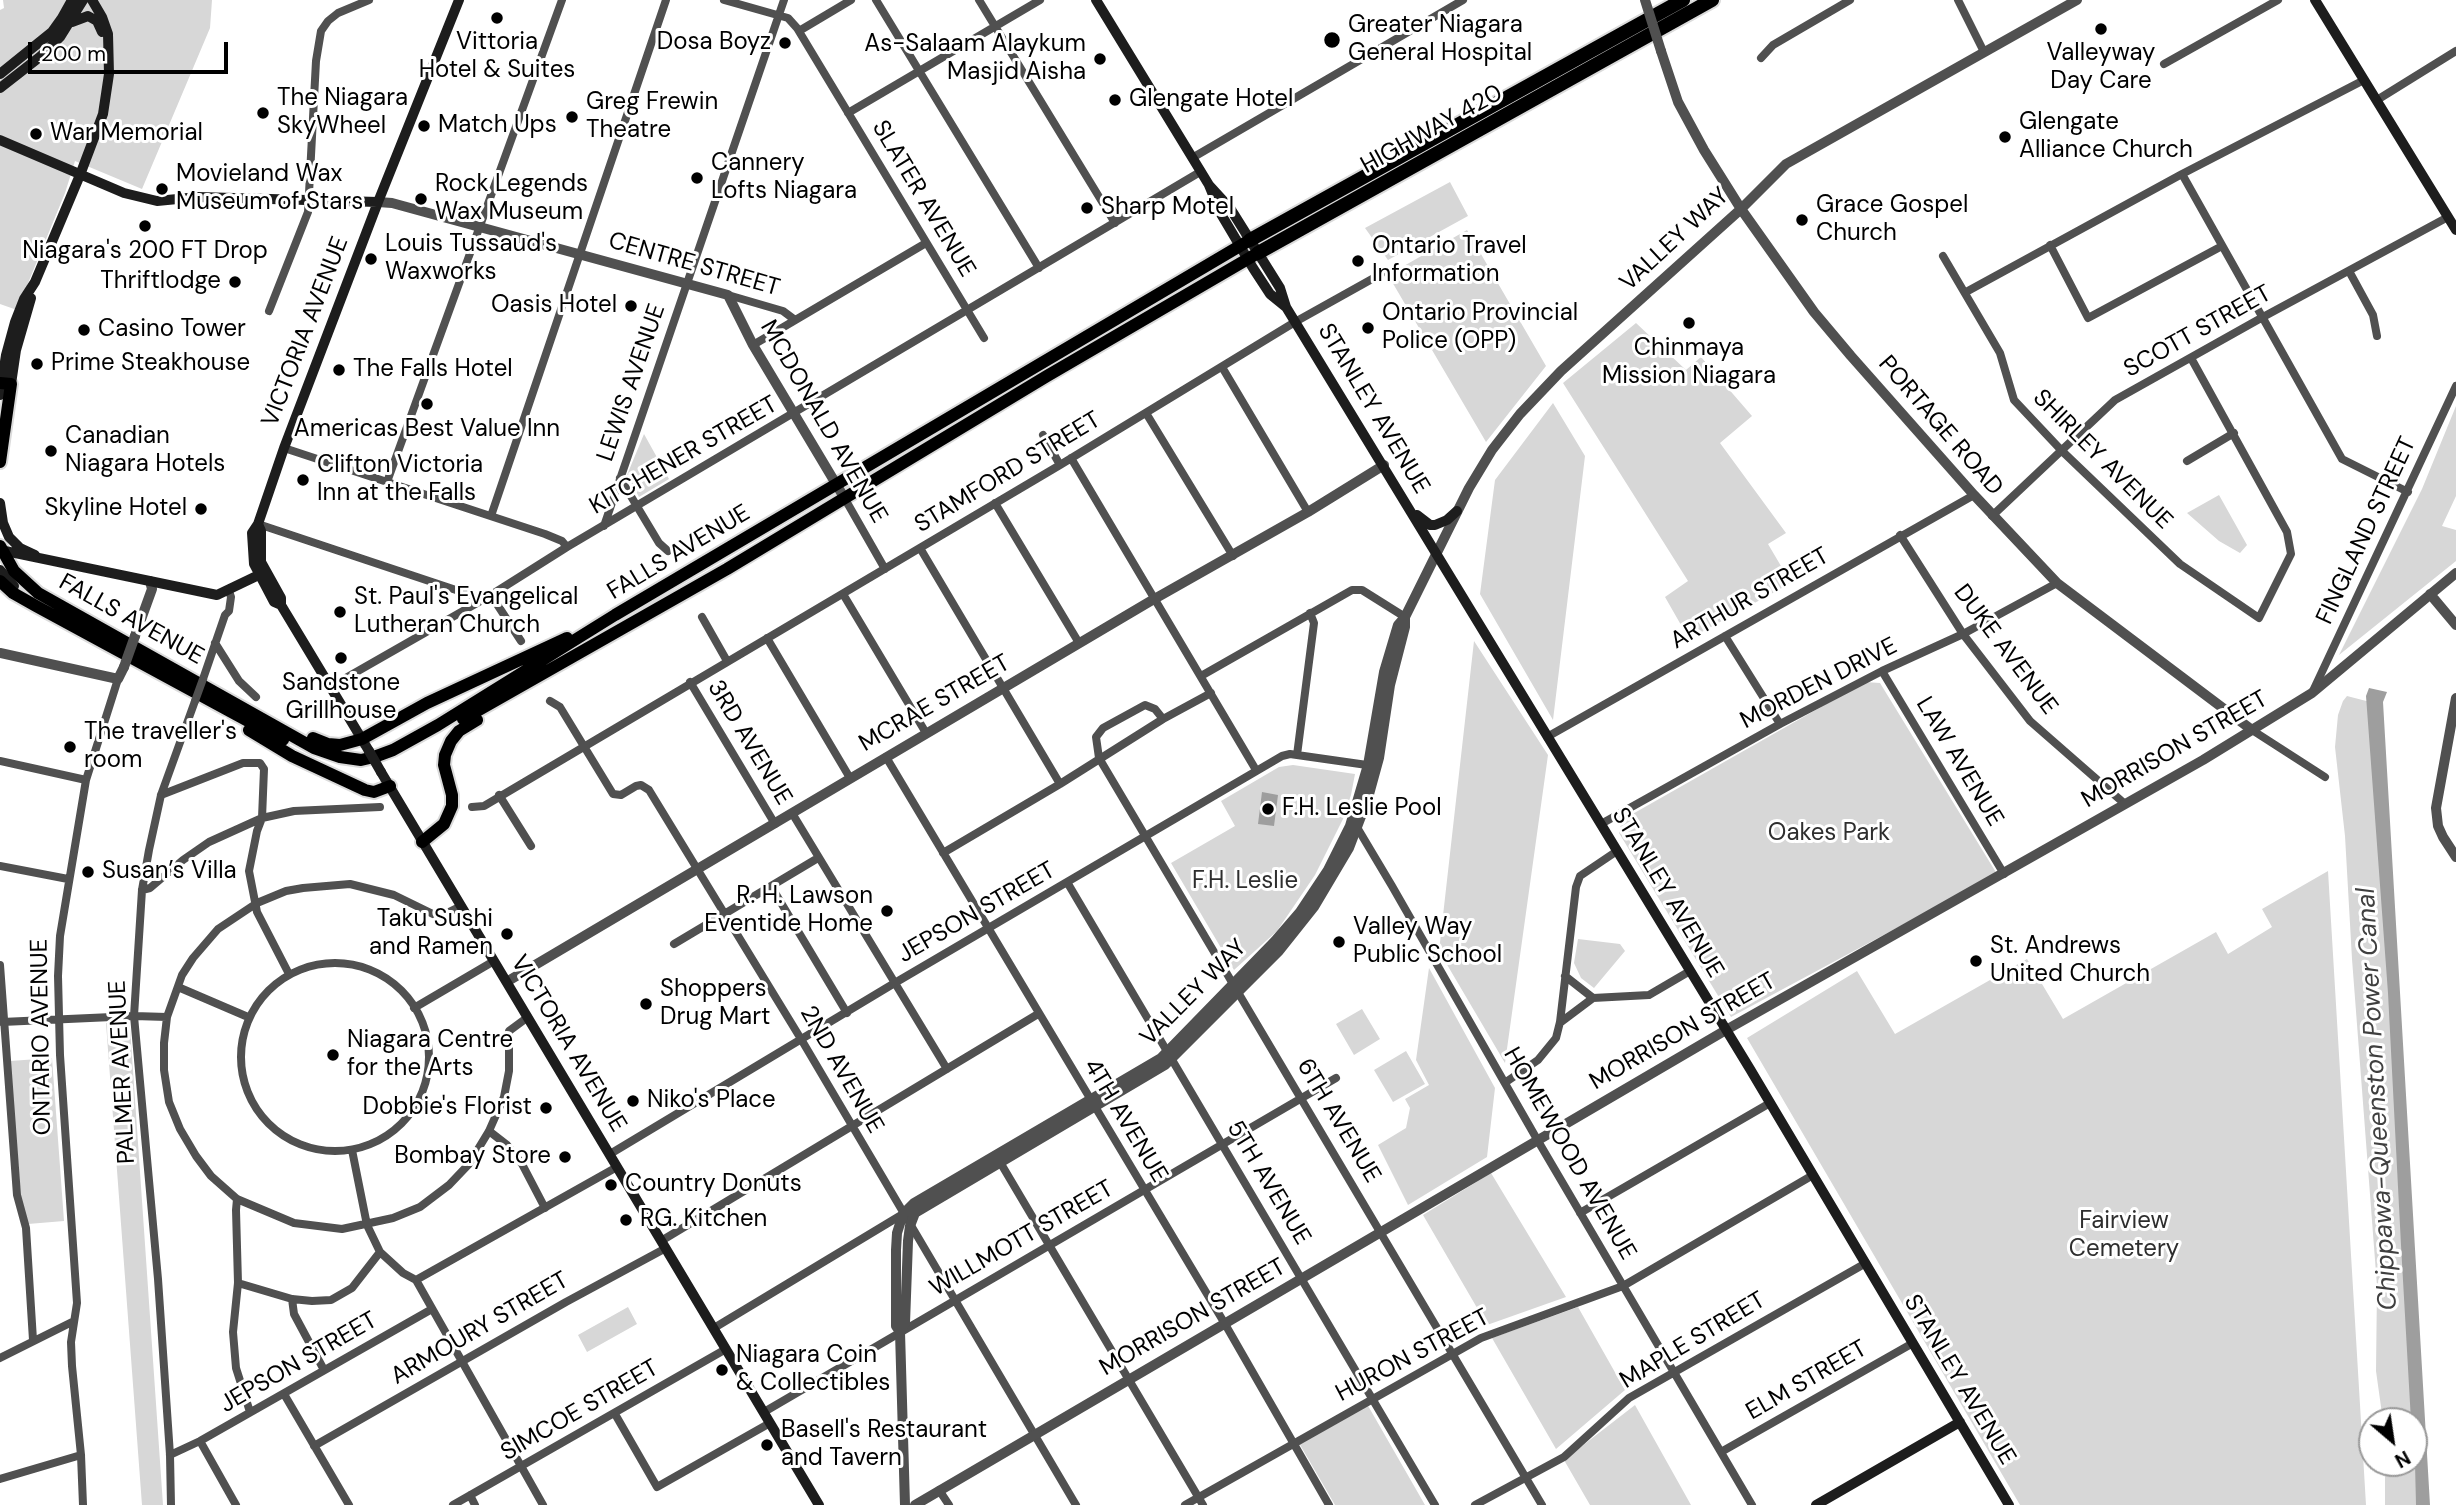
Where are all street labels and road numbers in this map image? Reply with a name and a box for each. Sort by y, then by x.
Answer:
street label: HIGHWAY 420 [1356,79,1508,181]
street label: SLATER AVENUE [865,116,981,282]
street label: VALLEY WAY [1615,182,1735,298]
street label: CENTRE STREET [605,227,783,303]
street label: VICTORIA AVENUE [257,233,355,431]
street label: SCOTT STREET [2119,280,2277,384]
street label: LEWIS AVENUE [592,301,672,465]
street label: MCDONALD AVENUE [753,315,893,529]
street label: STANLEY AVENUE [1311,319,1435,499]
street label: PORTAGE ROAD [1872,350,2008,502]
street label: SHIRLEY AVENUE [2026,384,2178,536]
street label: KITCHENER STREET [585,391,783,521]
street label: STAMFORD STREET [910,406,1106,540]
street label: FINGLAND STREET [2311,433,2423,629]
street label: FALLS AVENUE [603,499,755,607]
street label: ARTHUR STREET [1666,542,1834,656]
street label: FALLS AVENUE [54,568,208,672]
street label: DUKE AVENUE [1947,579,2063,721]
street label: MORDEN DRIVE [1736,632,1902,736]
street label: MCRAE STREET [854,649,1016,759]
street label: 3RD AVENUE [700,675,798,811]
street label: MORRISON STREET [2077,685,2273,815]
street label: LAW AVENUE [1909,692,2009,832]
street label: STANLEY AVENUE [1605,803,1729,983]
street label: JEPSON STREET [893,856,1061,970]
street label: VALLEY WAY [1135,934,1253,1052]
street label: ONTARIO AVENUE [26,938,58,1136]
street label: VICTORIA AVENUE [504,950,632,1138]
street label: MORRISON STREET [1585,967,1781,1097]
street label: PALMER AVENUE [104,979,142,1165]
street label: 2ND AVENUE [793,1001,889,1139]
street label: HOMEWOOD AVENUE [1496,1043,1642,1265]
street label: 4TH AVENUE [1077,1054,1173,1188]
street label: 6TH AVENUE [1290,1054,1386,1188]
street label: 5TH AVENUE [1220,1116,1316,1250]
street label: WILLMOTT STREET [925,1175,1119,1303]
street label: MORRISON STREET [1095,1253,1291,1383]
street label: ARMOURY STREET [386,1266,574,1392]
street label: MAPLE STREET [1615,1286,1771,1396]
street label: STANLEY AVENUE [1897,1290,2021,1470]
street label: HURON STREET [1331,1303,1495,1409]
street label: JEPSON STREET [215,1306,383,1420]
street label: ELM STREET [1742,1335,1872,1427]
street label: SIMCOE STREET [496,1354,664,1468]

